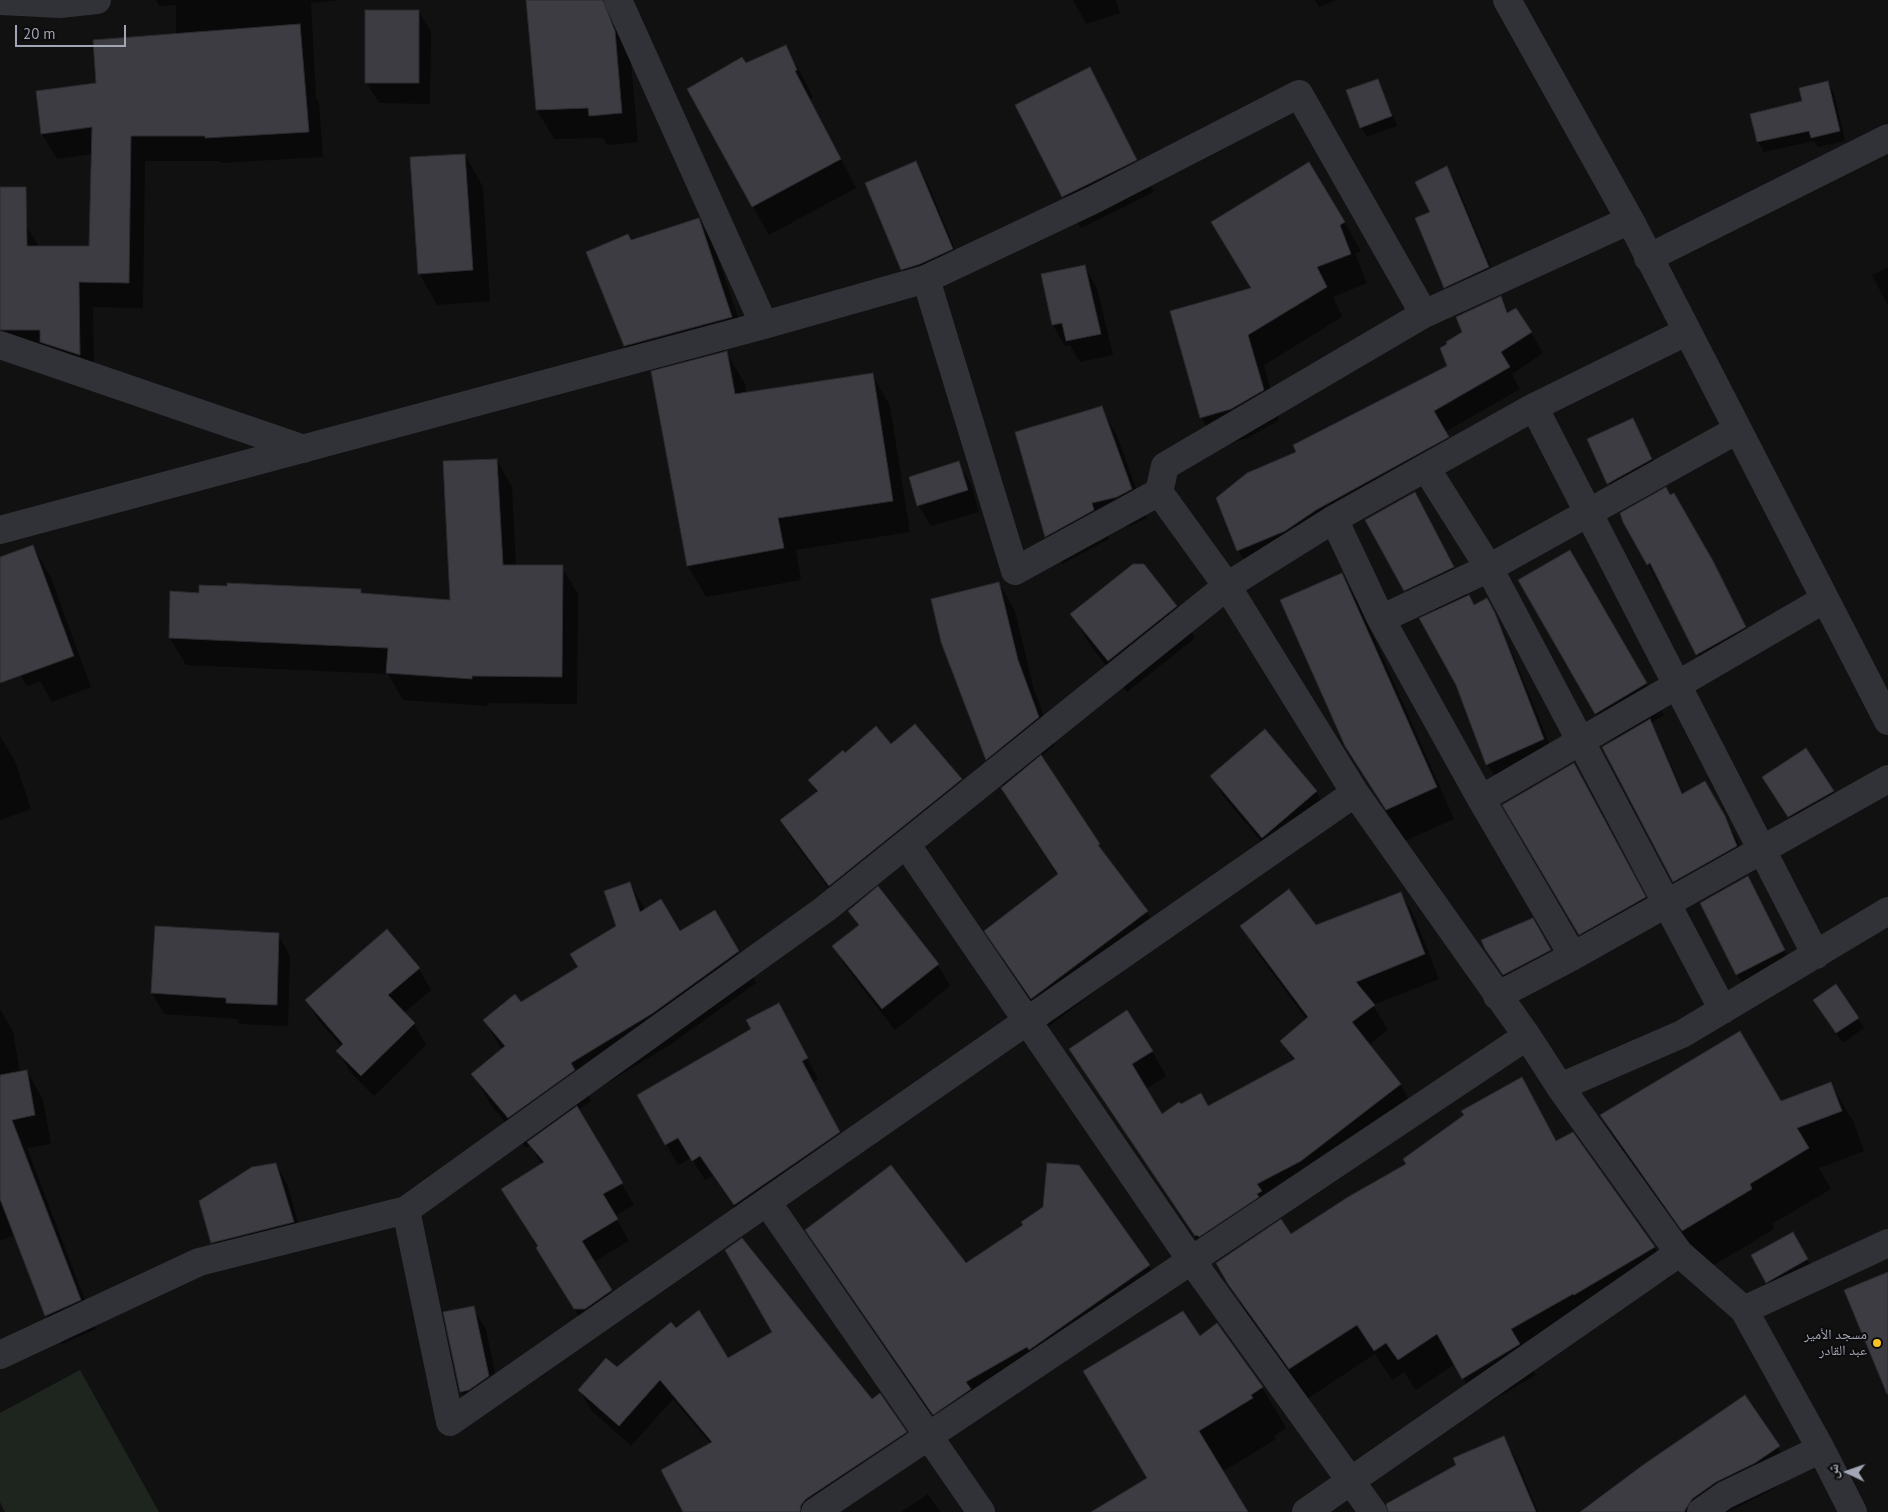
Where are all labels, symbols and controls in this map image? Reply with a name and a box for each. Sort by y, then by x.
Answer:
scale bar [18,15,129,47]
text: 20 m [23,24,56,43]
place label: مسجد اﻷمير عبد القادر [1804,1327,1867,1360]
marker: مسجد اﻷمير عبد القادر [1871,1337,1883,1349]
north arrow [1823,1447,1873,1497]
text: ش [1824,1463,1842,1479]

